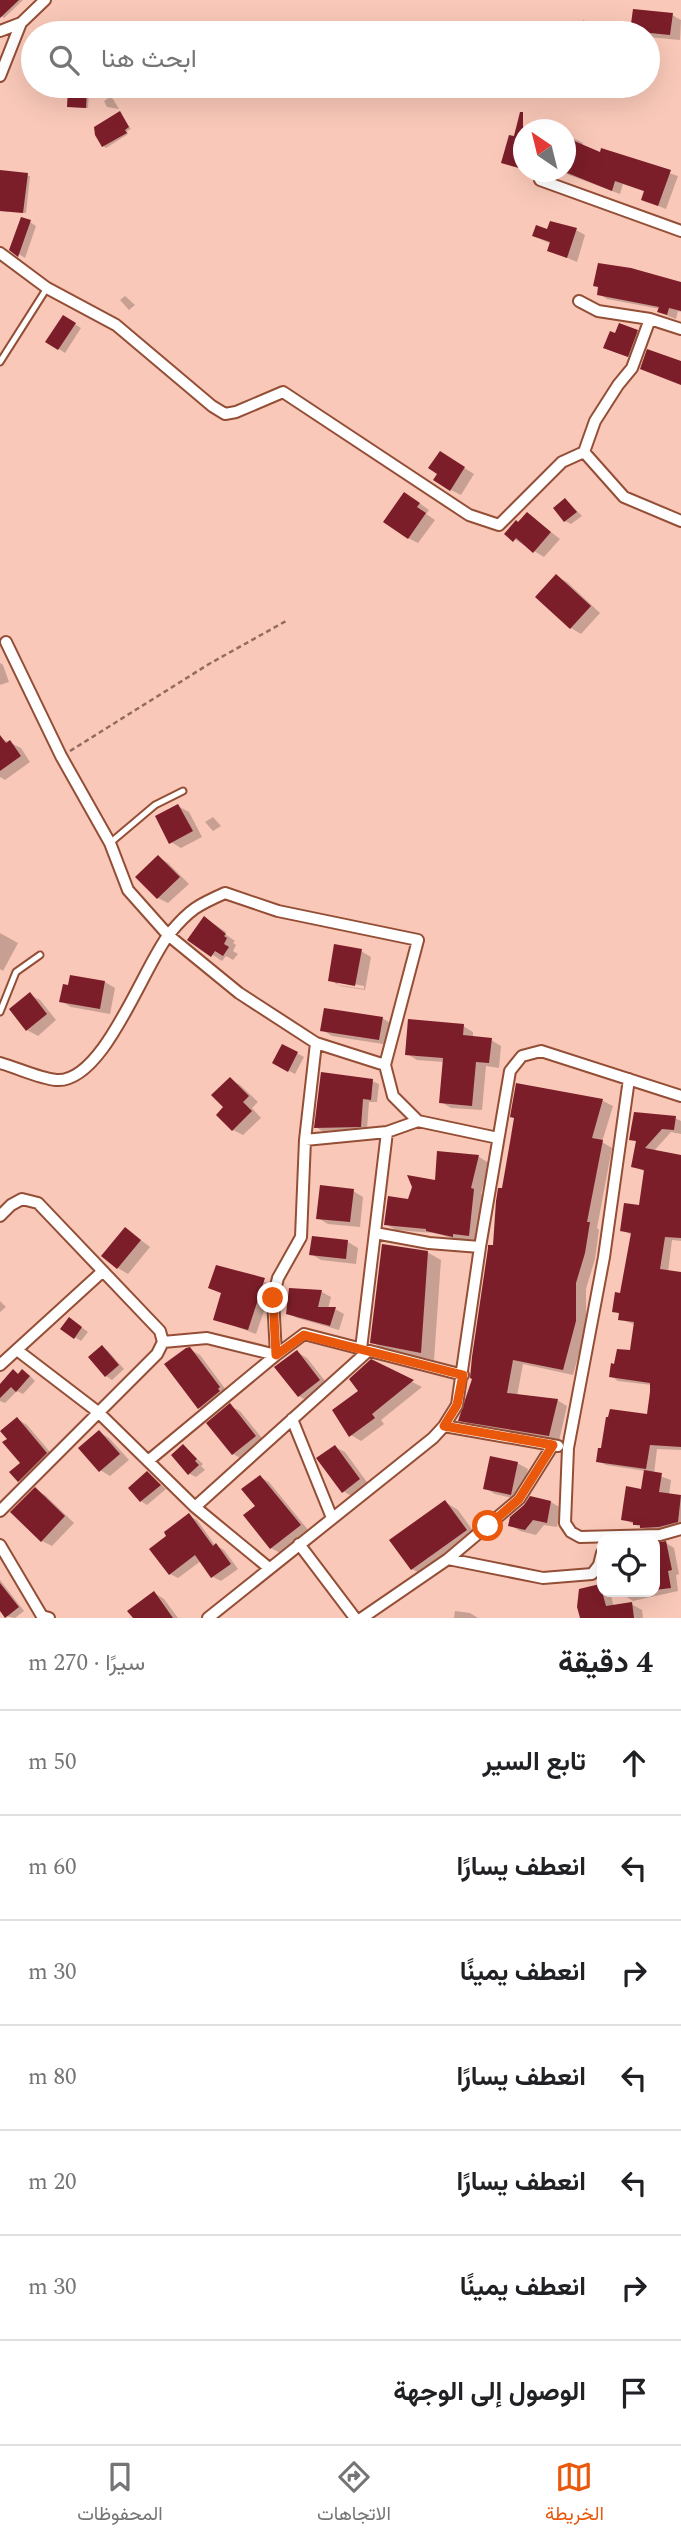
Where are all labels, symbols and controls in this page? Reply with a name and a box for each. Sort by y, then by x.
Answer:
search box [21,21,660,98]
text: ابحث هنا [101,39,197,79]
icon: search [45,41,83,79]
north arrow [513,119,576,182]
route end [257,1282,288,1313]
route start [472,1510,503,1541]
map controls [597,1534,660,1597]
button: locate [597,1534,660,1597]
text: 4 دقيقة [558,1640,653,1686]
text: سيرًا · 270 m [28,1646,145,1681]
text: تابع السير [483,1742,586,1782]
icon: ahead [615,1744,653,1782]
text: 50 m [28,1745,77,1780]
text: انعطف يسارًا [456,1847,586,1887]
icon: left [615,1849,653,1887]
text: 60 m [28,1850,77,1885]
text: انعطف يمينًا [460,1952,586,1992]
icon: right [615,1954,653,1992]
text: 30 m [28,1955,77,1990]
text: انعطف يسارًا [456,2057,586,2097]
icon: left [615,2059,653,2097]
text: 80 m [28,2060,77,2095]
text: انعطف يسارًا [456,2162,586,2202]
icon: left [615,2164,653,2202]
text: 20 m [28,2165,77,2200]
text: انعطف يمينًا [460,2267,586,2307]
icon: right [615,2269,653,2307]
text: 30 m [28,2270,77,2305]
text: الوصول إلى الوجهة [393,2372,586,2412]
icon: arrive [615,2374,653,2412]
tab: المحفوظات [77,2458,163,2530]
tab: الاتجاهات [317,2458,391,2530]
tab: الخريطة [545,2458,604,2530]

